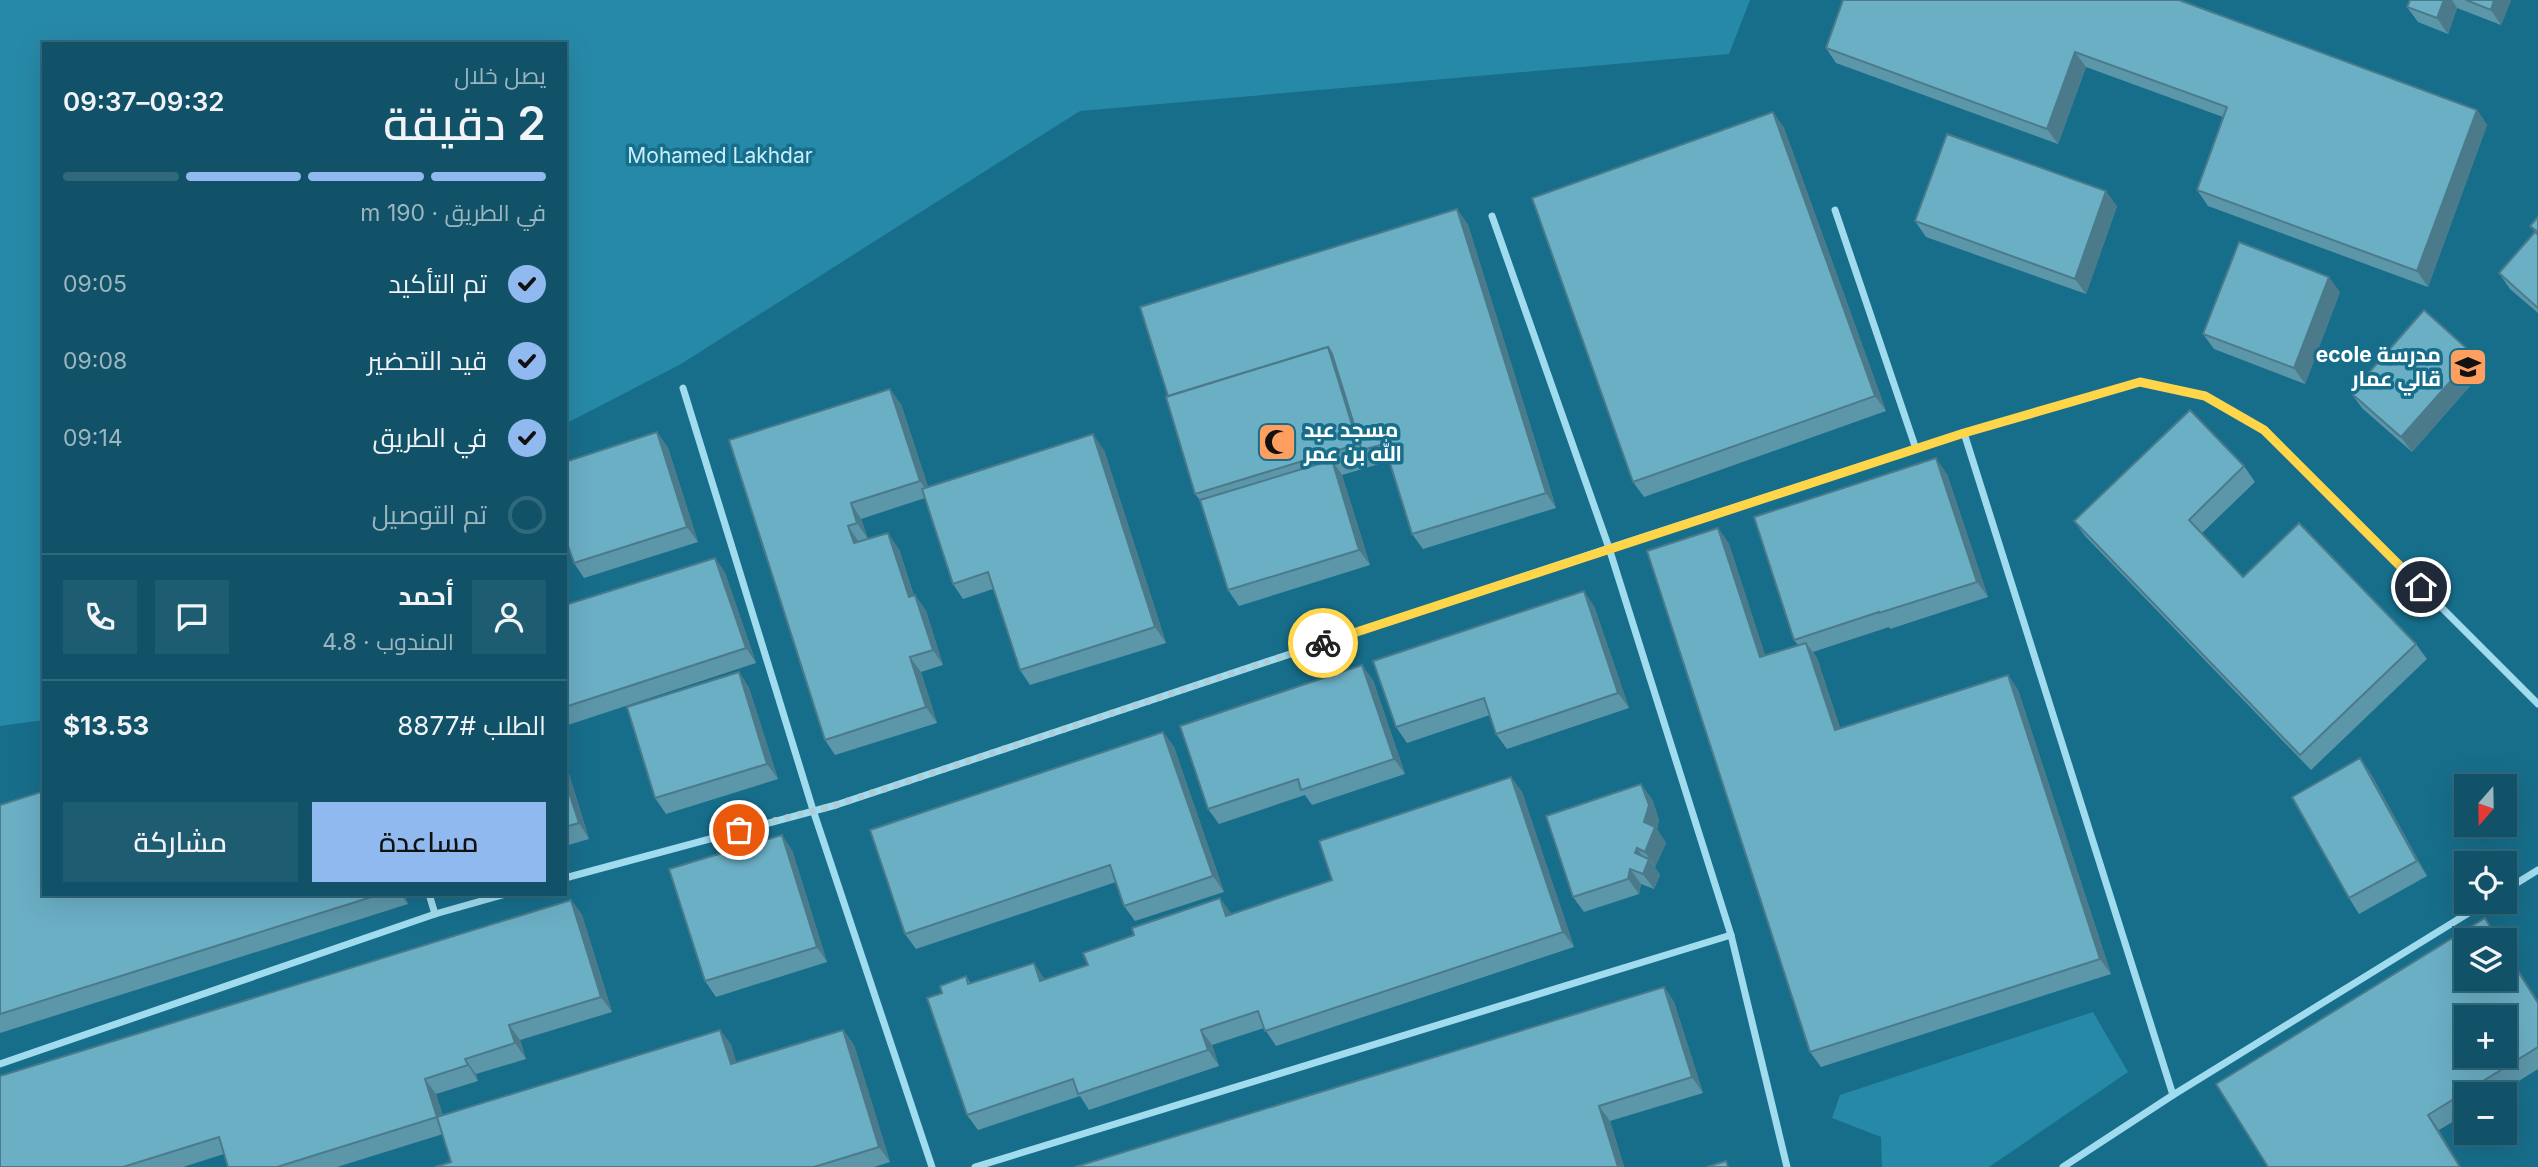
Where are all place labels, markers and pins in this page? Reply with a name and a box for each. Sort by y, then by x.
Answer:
place label: ecole مدرسة قالي عمار [2316,342,2441,396]
school or university icon: ecole مدرسة قالي عمار [2447,346,2489,388]
place label: مسجد عبد الله بن عمر [1303,417,1402,466]
mosque icon: مسجد عبد الله بن عمر [1256,421,1298,463]
pin [2391,557,2451,617]
pin [709,800,769,860]

